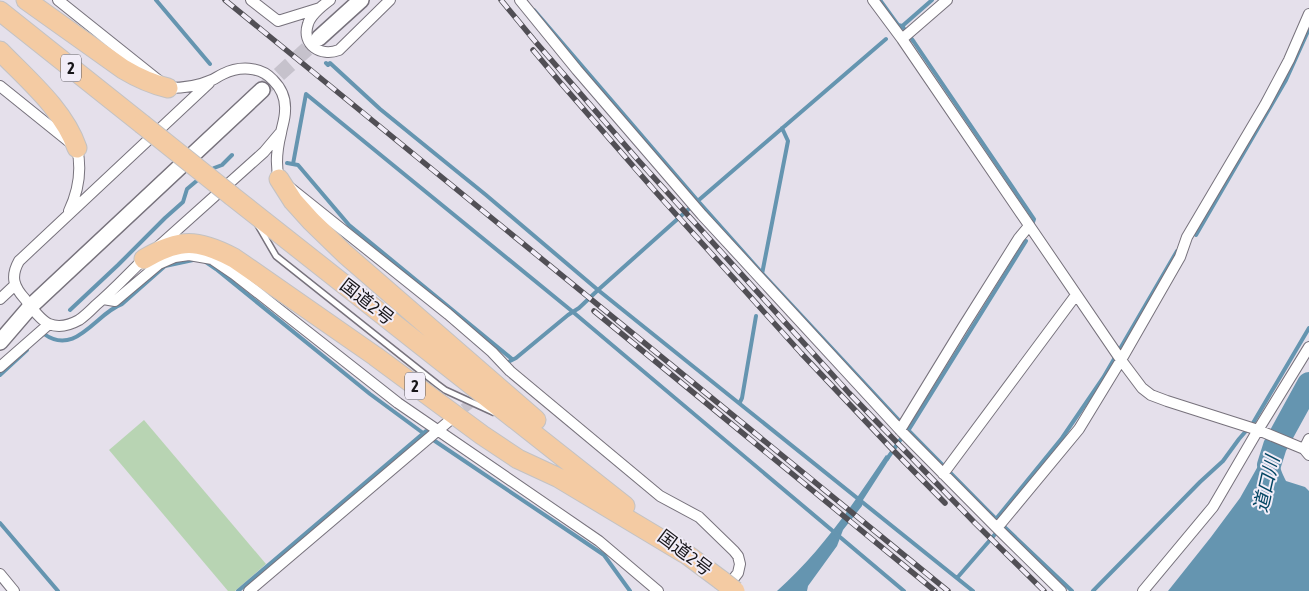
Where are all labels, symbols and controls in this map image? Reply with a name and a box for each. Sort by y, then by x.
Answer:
road number: 2 [61,54,81,82]
street label: 国道2号 [336,274,398,329]
road number: 2 [405,372,425,400]
water label: 道口川 [1249,452,1284,514]
street label: 国道2号 [654,525,717,580]

